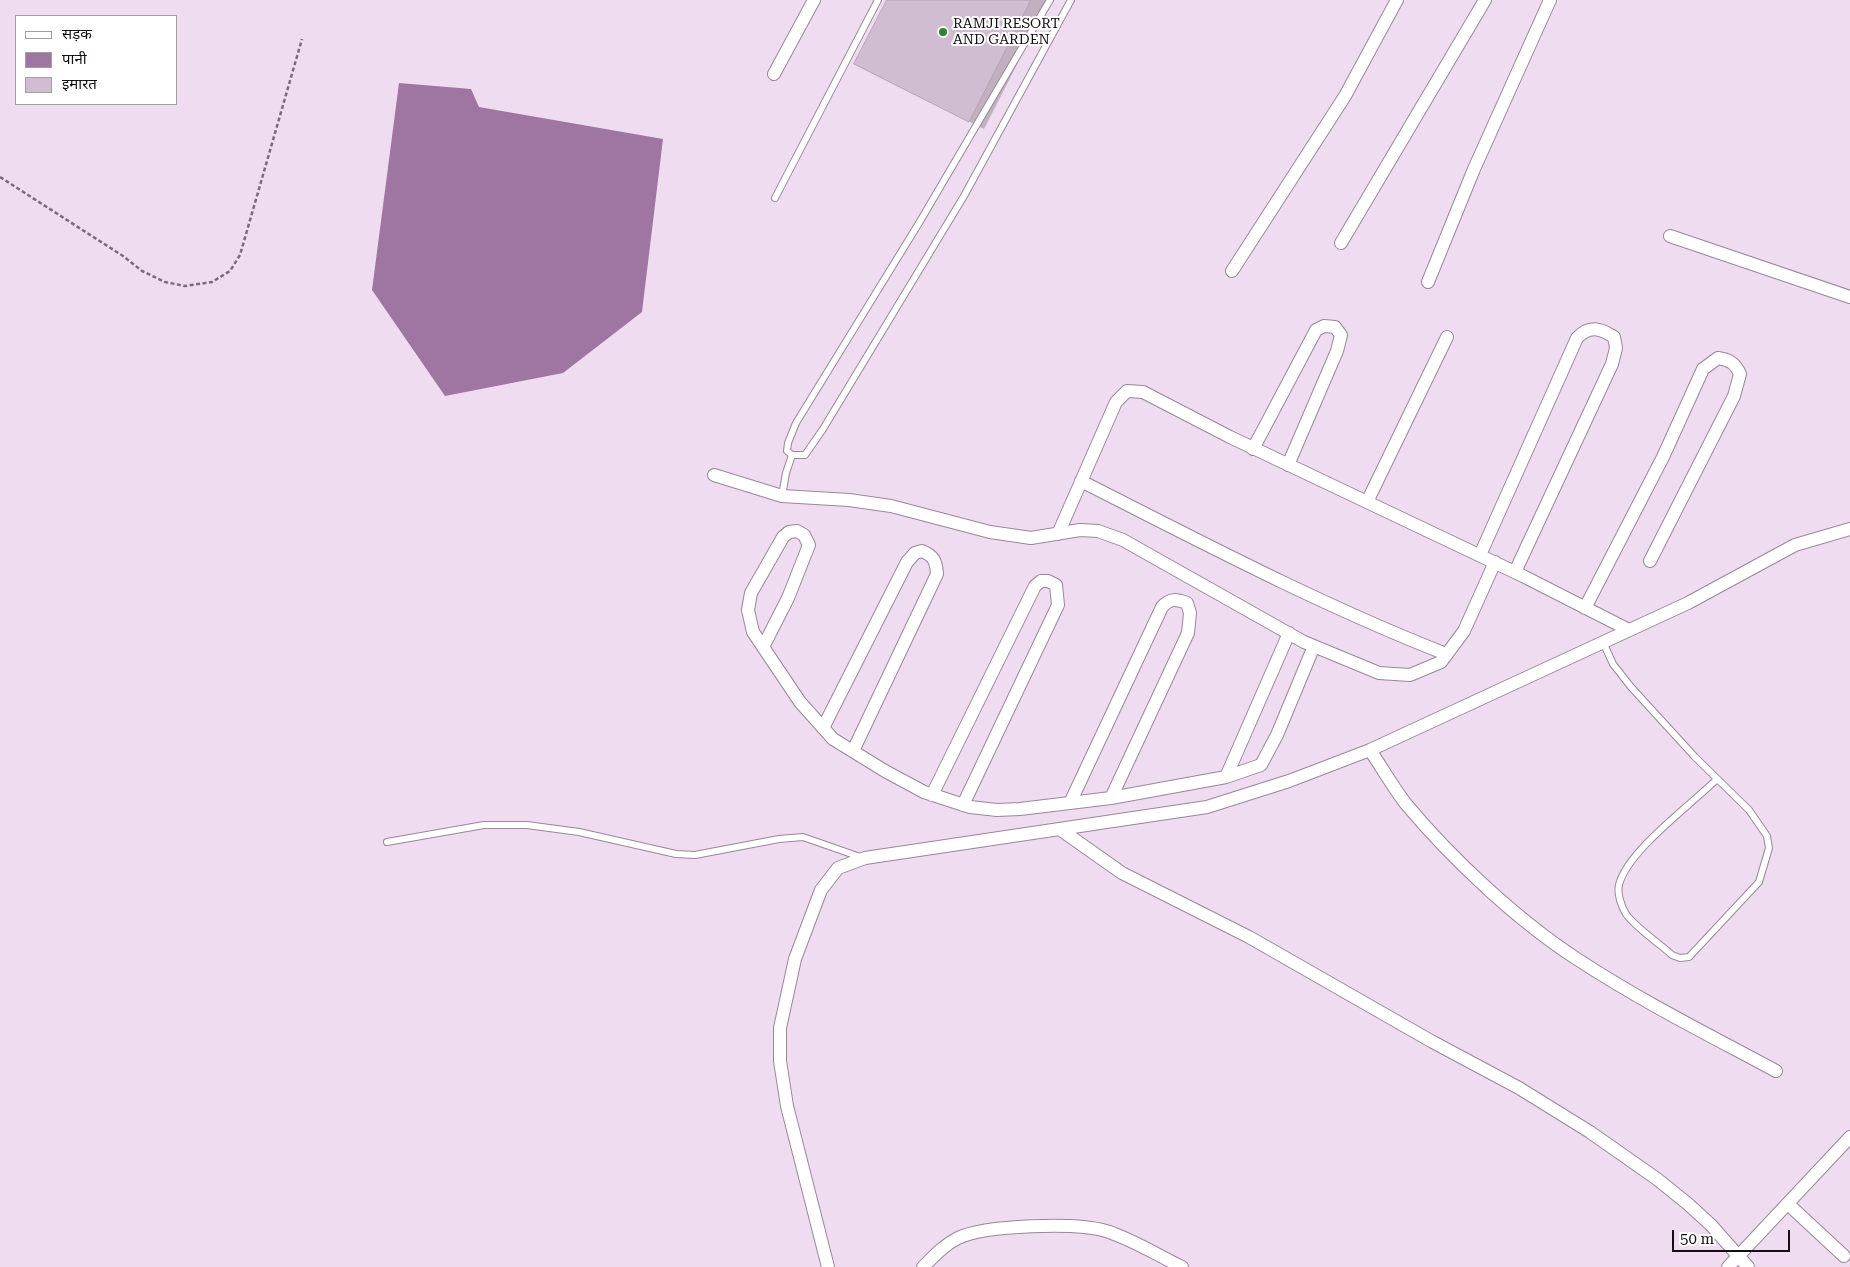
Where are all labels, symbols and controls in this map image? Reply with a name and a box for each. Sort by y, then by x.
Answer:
legend [15,15,178,105]
place label: RAMJI RESORT AND GARDEN [953,16,1060,48]
text: सड़क [62,25,92,43]
marker: RAMJI RESORT AND GARDEN [937,26,949,38]
text: पानी [62,50,87,68]
text: इमारत [62,75,97,93]
scale bar [1675,1220,1792,1252]
text: 50 m [1680,1230,1714,1248]

